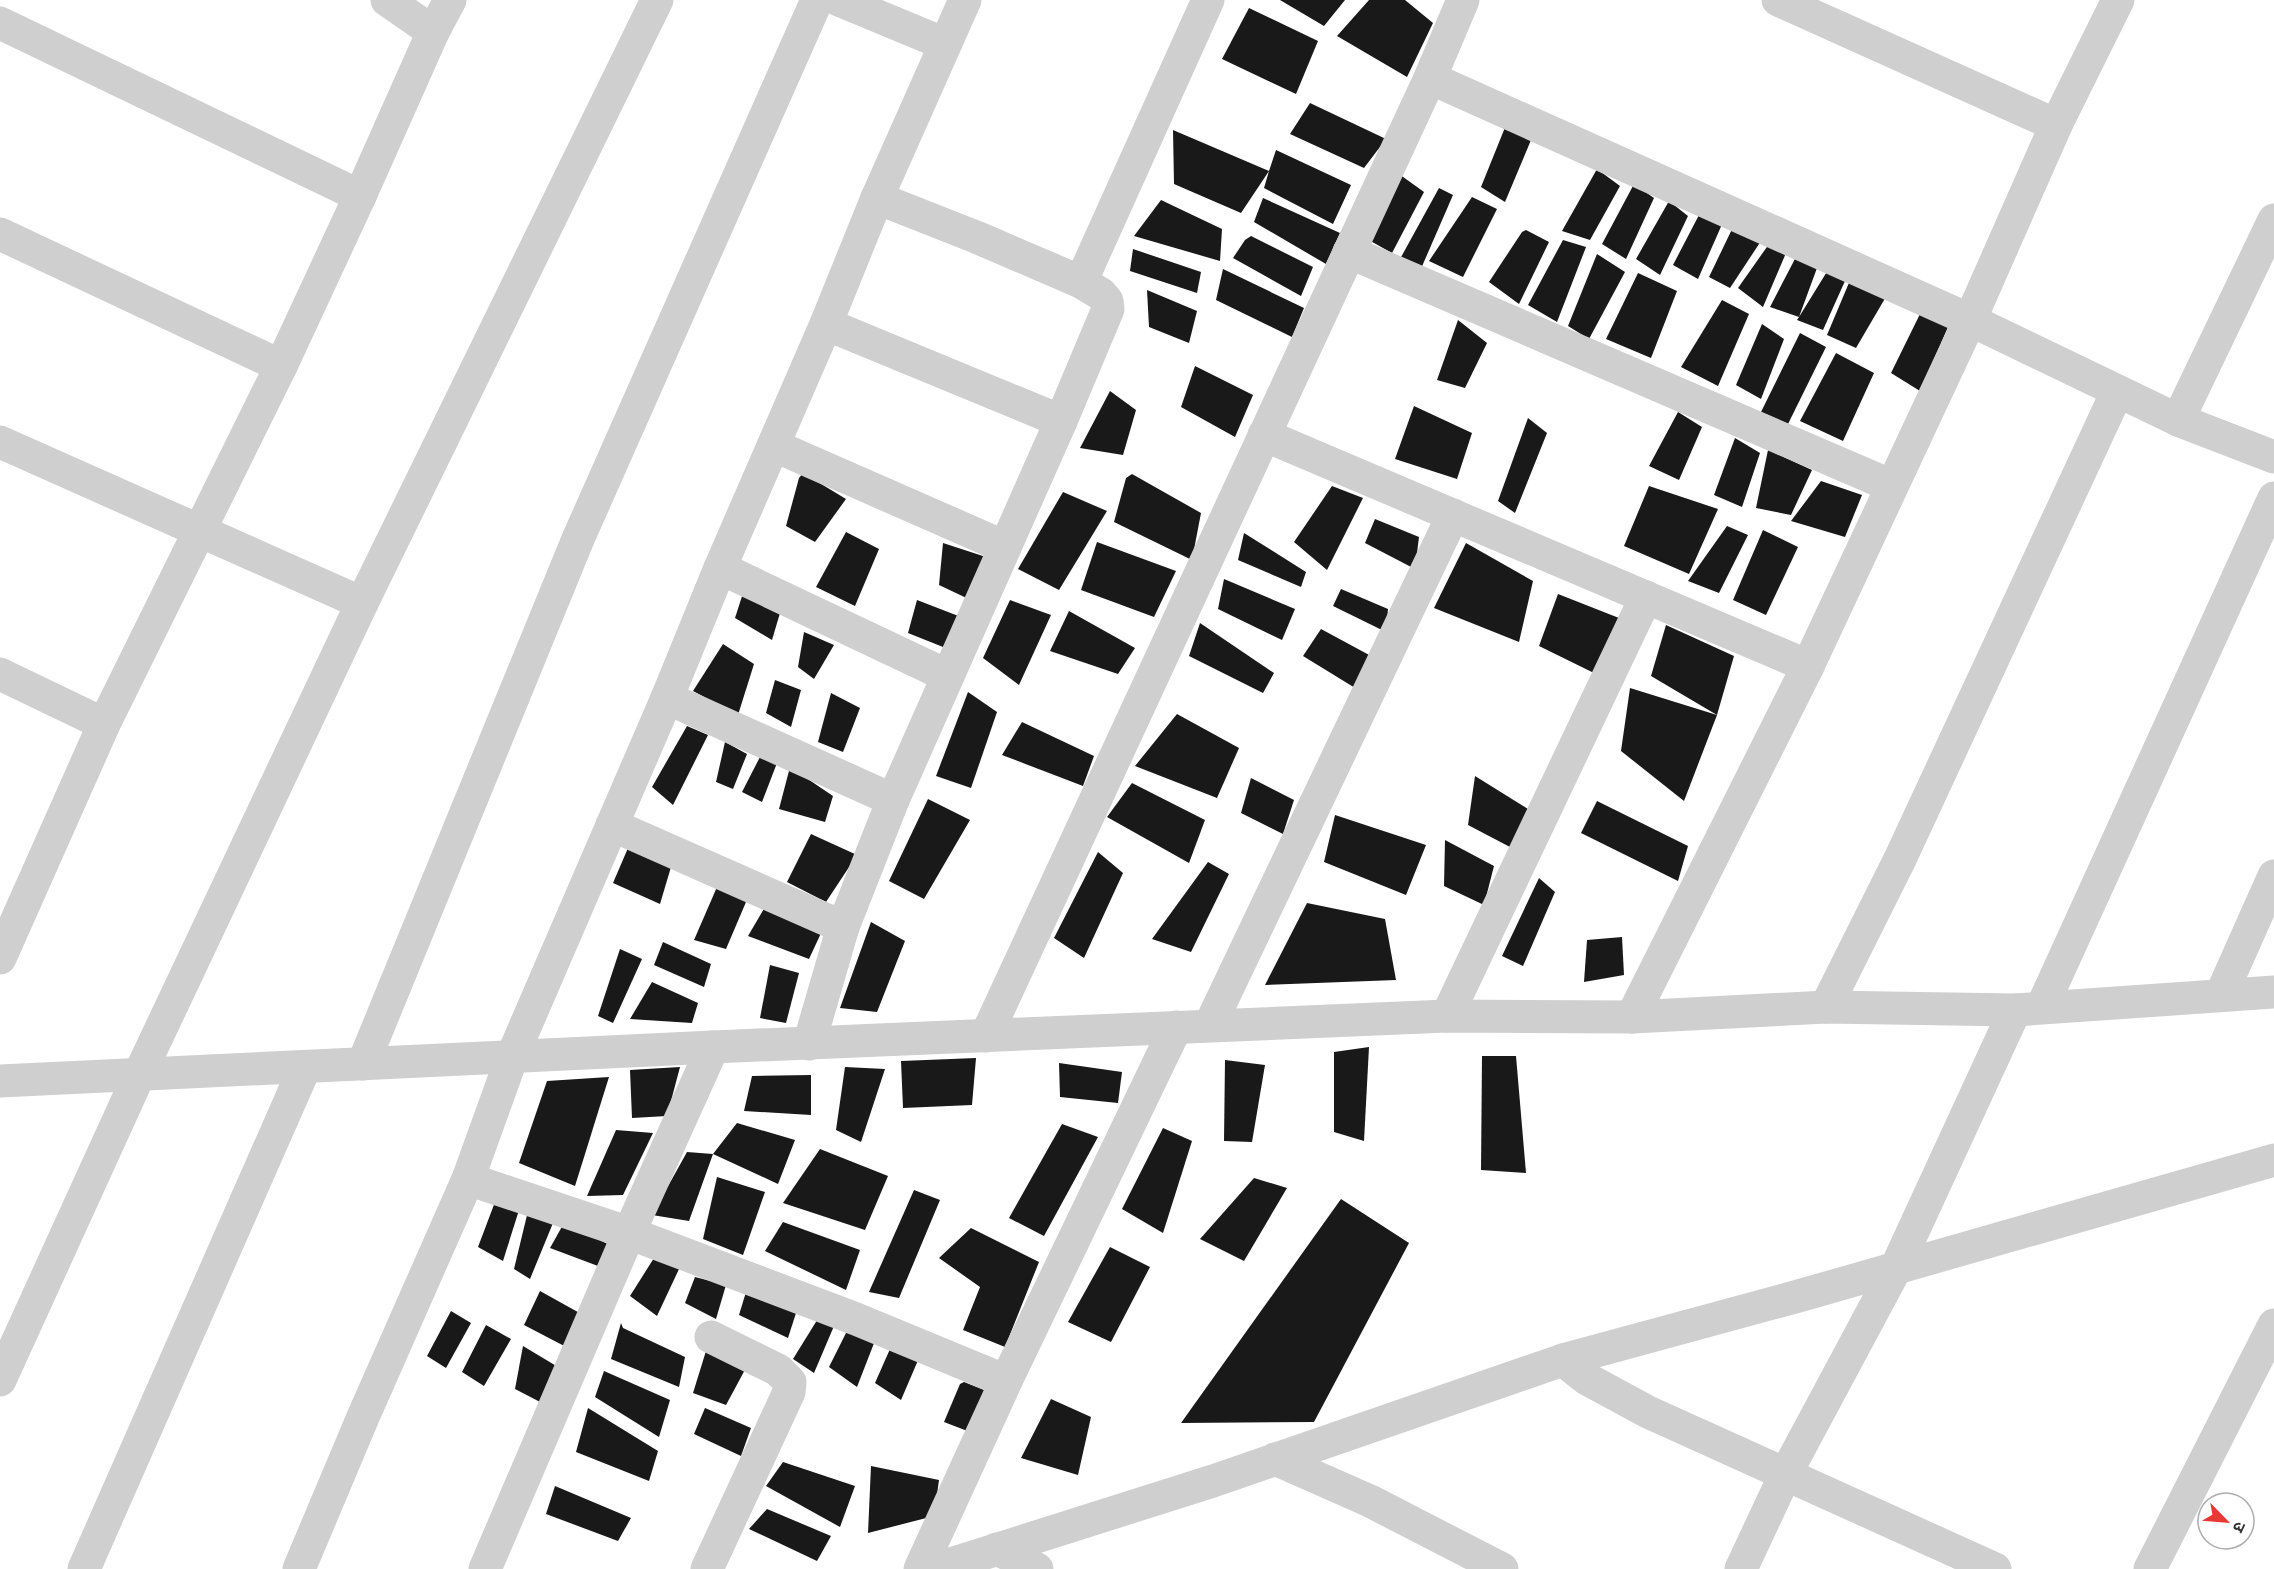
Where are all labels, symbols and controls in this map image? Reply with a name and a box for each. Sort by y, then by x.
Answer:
north arrow [2196,1491,2256,1551]
text: उ [2229,1519,2250,1536]

